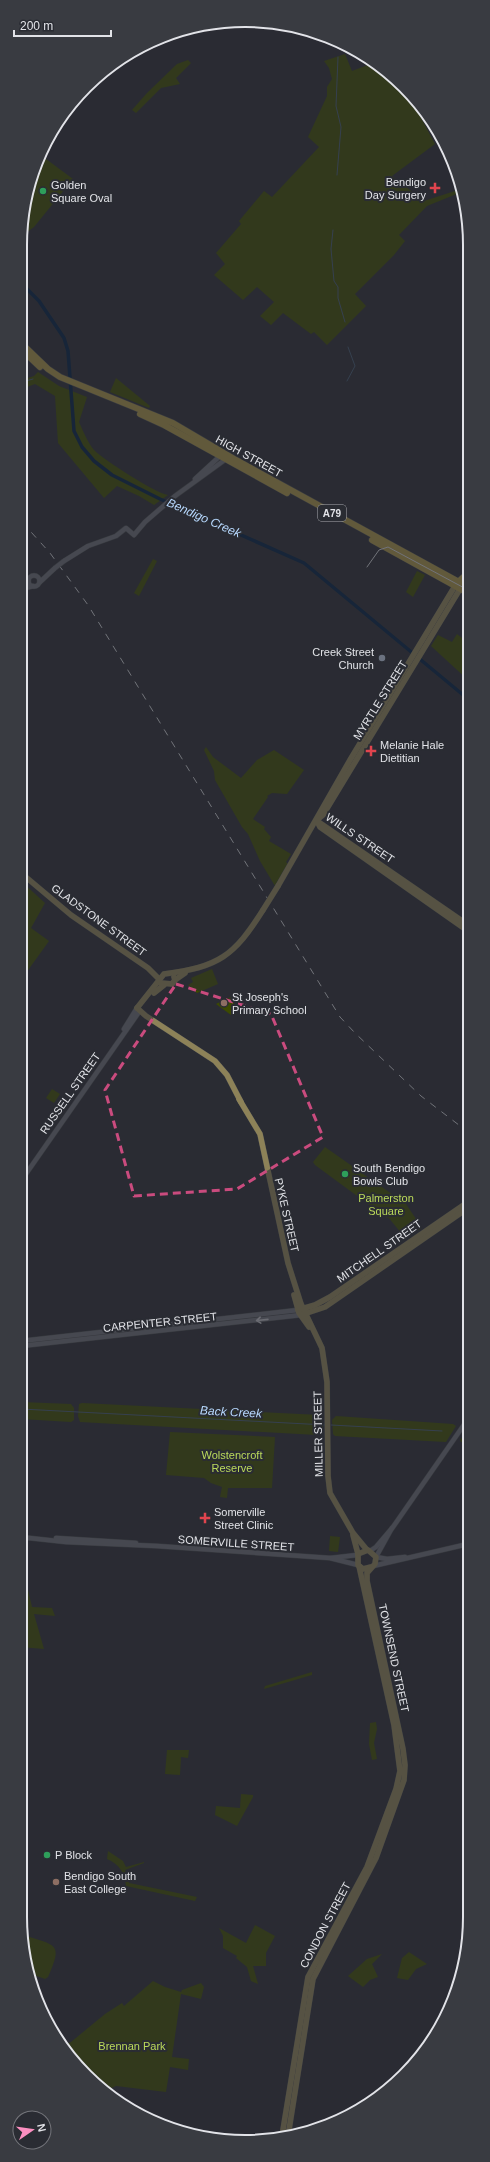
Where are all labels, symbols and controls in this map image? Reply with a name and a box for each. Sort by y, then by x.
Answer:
scale bar [14,12,111,38]
text: 200 m [20,19,53,33]
place label: Bendigo Day Surgery [365,176,426,201]
place label: Golden Square Oval [51,179,112,204]
marker: Bendigo Day Surgery [429,182,441,194]
marker: Golden Square Oval [38,186,48,196]
street label: HIGH STREET [214,433,284,479]
water label: Bendigo Creek [165,495,244,541]
road number: A79 [318,505,346,521]
place label: Creek Street Church [312,646,374,671]
marker: Creek Street Church [377,653,387,663]
street label: MYRTLE STREET [351,658,409,742]
place label: Melanie Hale Dietitian [380,739,444,764]
marker: Melanie Hale Dietitian [365,745,377,757]
street label: WILLS STREET [324,811,397,865]
street label: GLADSTONE STREET [49,882,149,959]
place label: St Joseph's Primary School [232,991,307,1016]
marker: St Joseph's Primary School [219,998,229,1008]
street label: RUSSELL STREET [37,1050,103,1136]
place label: South Bendigo Bowls Club [353,1162,425,1187]
marker: South Bendigo Bowls Club [340,1169,350,1179]
street label: PYKE STREET [273,1177,301,1254]
park label: Palmerston Square [358,1192,414,1217]
street label: MITCHELL STREET [334,1217,424,1285]
street label: CARPENTER STREET [103,1310,218,1334]
one-way arrow [256,1316,269,1324]
street label: MILLER STREET [311,1391,325,1477]
water label: Back Creek [200,1403,263,1421]
park label: Wolstencroft Reserve [202,1449,262,1474]
place label: Somerville Street Clinic [214,1506,274,1531]
marker: Somerville Street Clinic [199,1512,211,1524]
street label: SOMERVILLE STREET [177,1533,295,1553]
street label: TOWNSEND STREET [377,1603,411,1714]
place label: P Block [55,1849,93,1861]
marker: P Block [42,1850,52,1860]
place label: Bendigo South East College [64,1870,136,1895]
marker: Bendigo South East College [51,1877,61,1887]
street label: CONDON STREET [297,1880,353,1970]
park label: Brennan Park [98,2040,166,2052]
north arrow [12,2110,52,2150]
text: N [35,2123,48,2133]

